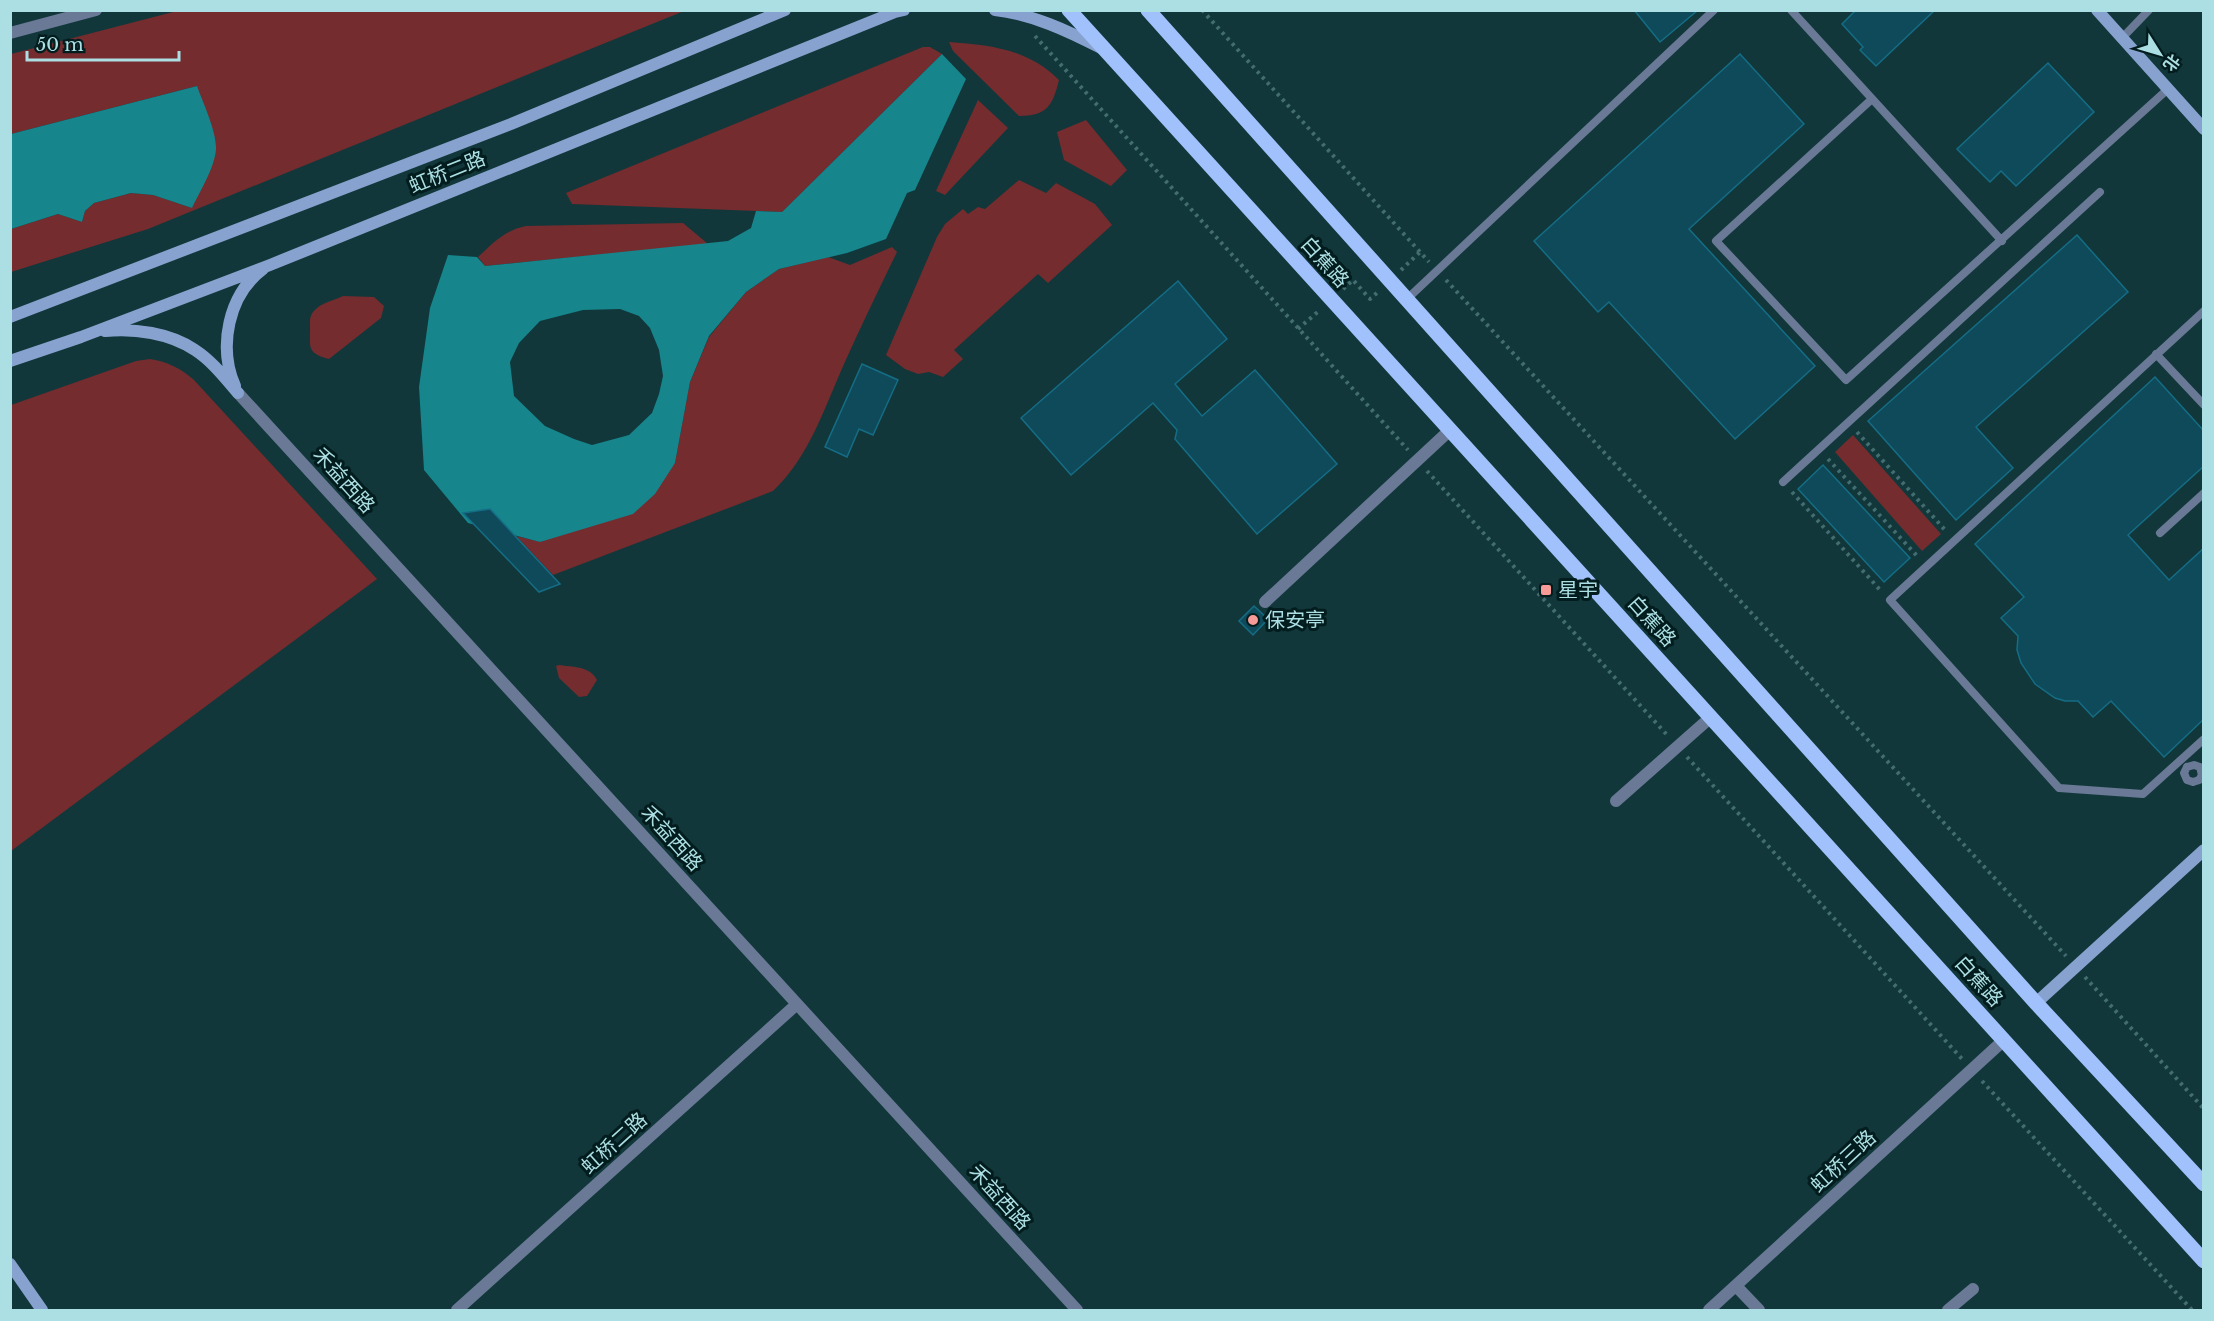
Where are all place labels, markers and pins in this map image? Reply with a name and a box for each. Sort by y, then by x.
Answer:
place label: 星宇 [1558,578,1598,602]
marker: 星宇 [1539,583,1553,597]
place label: 保安亭 [1265,608,1325,632]
marker: 保安亭 [1246,613,1260,627]

